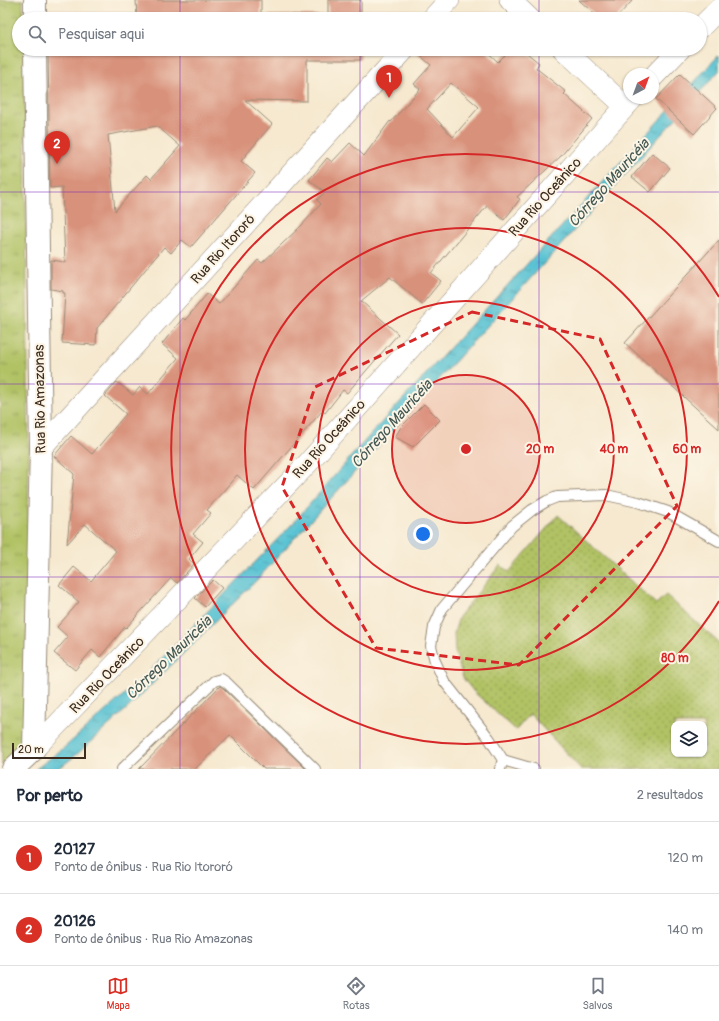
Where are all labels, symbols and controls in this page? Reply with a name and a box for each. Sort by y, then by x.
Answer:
search box [12,12,707,56]
icon: search [26,23,48,45]
text: Pesquisar aqui [58,25,144,44]
pin: 1 [376,65,402,98]
north arrow [623,68,659,104]
pin: 2 [44,131,70,164]
water label: Córrego Mauricéia [564,134,654,231]
street label: Rua Rio Oceânico [505,154,585,240]
street label: Rua Rio Itororó [187,210,259,287]
street label: Rua Rio Amazonas [31,344,49,454]
water label: Córrego Mauricéia [347,375,437,472]
street label: Rua Rio Oceânico [289,396,369,482]
centre of rings [459,442,473,456]
text: 20 m [526,442,554,457]
text: 40 m [599,442,629,457]
text: 60 m [673,442,702,457]
your location [413,524,433,544]
water label: Córrego Mauricéia [122,611,217,704]
street label: Rua Rio Oceânico [66,633,148,717]
text: 80 m [661,651,689,666]
map controls [671,721,707,757]
button: layers [671,721,707,757]
scale bar [12,741,86,760]
text: 20 m [18,743,44,756]
text: Por perto [16,785,83,806]
text: 2 resultados [637,787,703,803]
text: 20127 [54,840,95,859]
text: 1 [26,850,32,866]
text: 120 m [667,850,703,866]
text: Ponto de ônibus · Rua Rio Itororó [54,859,233,875]
text: 20126 [54,912,96,931]
text: 2 [25,922,33,938]
text: 140 m [667,922,703,938]
text: Ponto de ônibus · Rua Rio Amazonas [54,931,253,947]
tab: Mapa [106,975,130,1012]
tab: Rotas [343,975,370,1012]
tab: Salvos [583,975,612,1012]

